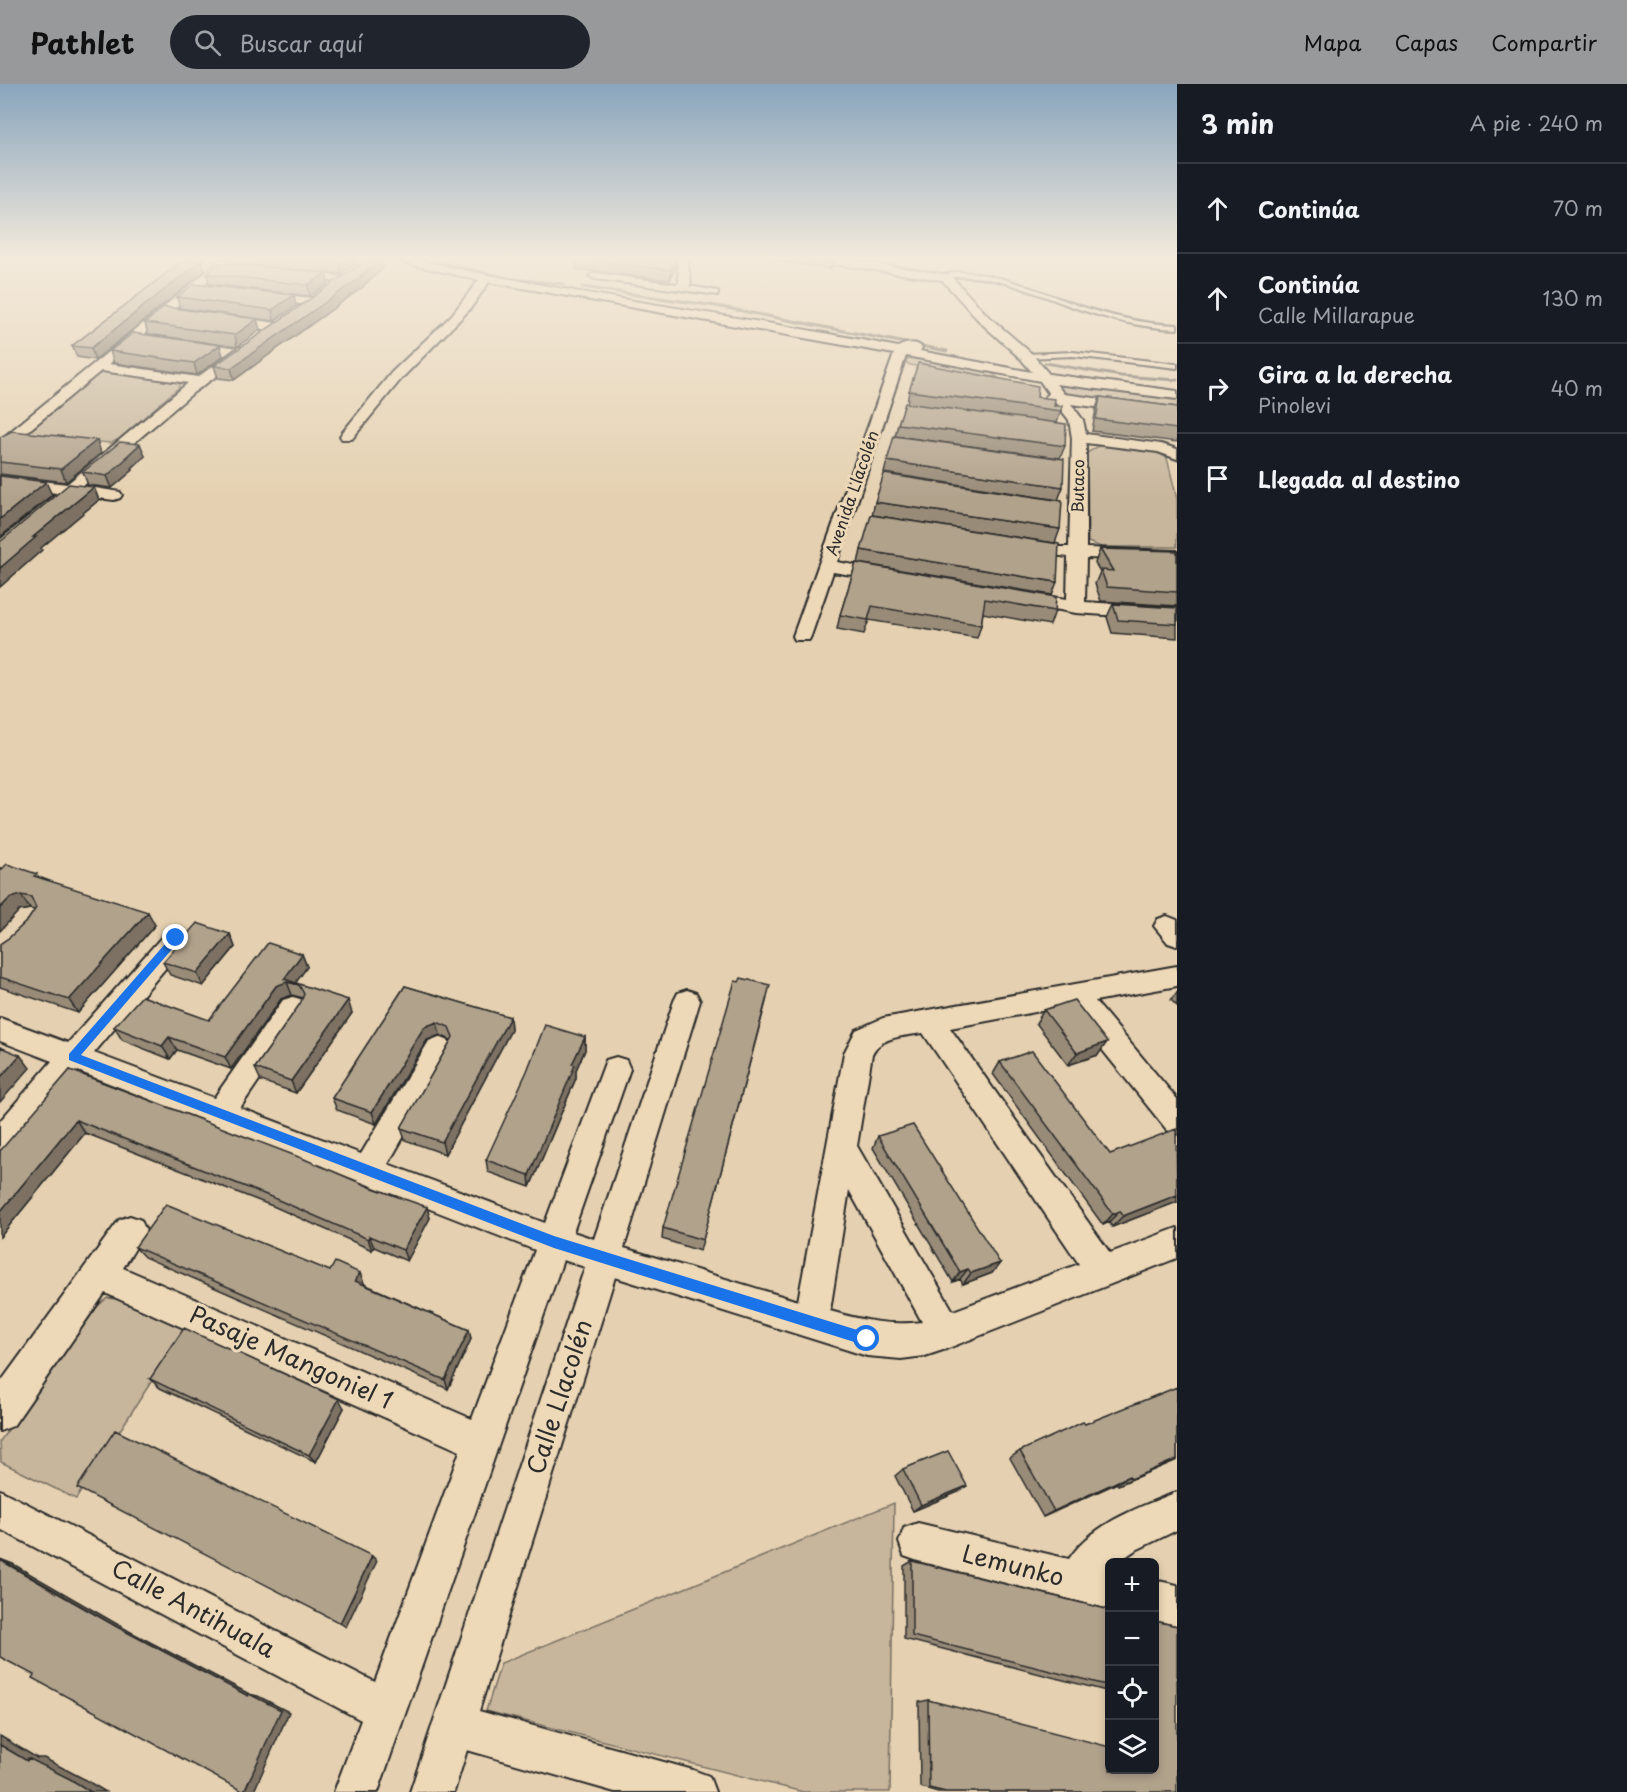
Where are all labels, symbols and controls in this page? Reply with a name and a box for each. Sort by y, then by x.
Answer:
search box [170,15,590,69]
text: Pathlet [30,21,134,64]
icon: search [191,26,224,59]
text: Buscar aquí [239,26,363,59]
text: Mapa [1304,26,1362,58]
text: Capas [1395,26,1458,58]
text: Compartir [1491,26,1597,58]
text: 3 min [1201,104,1274,143]
text: A pie · 240 m [1470,108,1603,138]
icon: ahead [1201,192,1234,225]
text: Continúa [1258,192,1360,225]
text: 70 m [1553,193,1603,223]
text: Continúa [1258,267,1360,300]
icon: ahead [1201,282,1234,315]
text: 130 m [1543,283,1603,313]
text: Calle Millarapue [1258,300,1415,330]
text: Gira a la derecha [1258,357,1452,390]
icon: right [1201,372,1234,405]
text: 40 m [1551,373,1603,403]
text: Pinolevi [1258,390,1331,420]
street label: Avenida Llacolén [818,427,884,558]
street label: Butaco [1065,459,1089,513]
icon: arrive [1201,462,1234,495]
text: Llegada al destino [1258,462,1460,495]
route end [162,924,188,950]
street label: Pasaje Mangoniel 1 [184,1295,399,1417]
street label: Calle Llacolén [516,1314,600,1479]
route start [853,1325,879,1351]
street label: Lemunko [959,1534,1068,1594]
street label: Calle Antihuala [106,1549,282,1666]
map controls [1105,1558,1159,1774]
button: + [1105,1558,1159,1612]
button: − [1105,1612,1159,1666]
button: locate [1105,1666,1159,1720]
button: layers [1105,1720,1159,1774]

